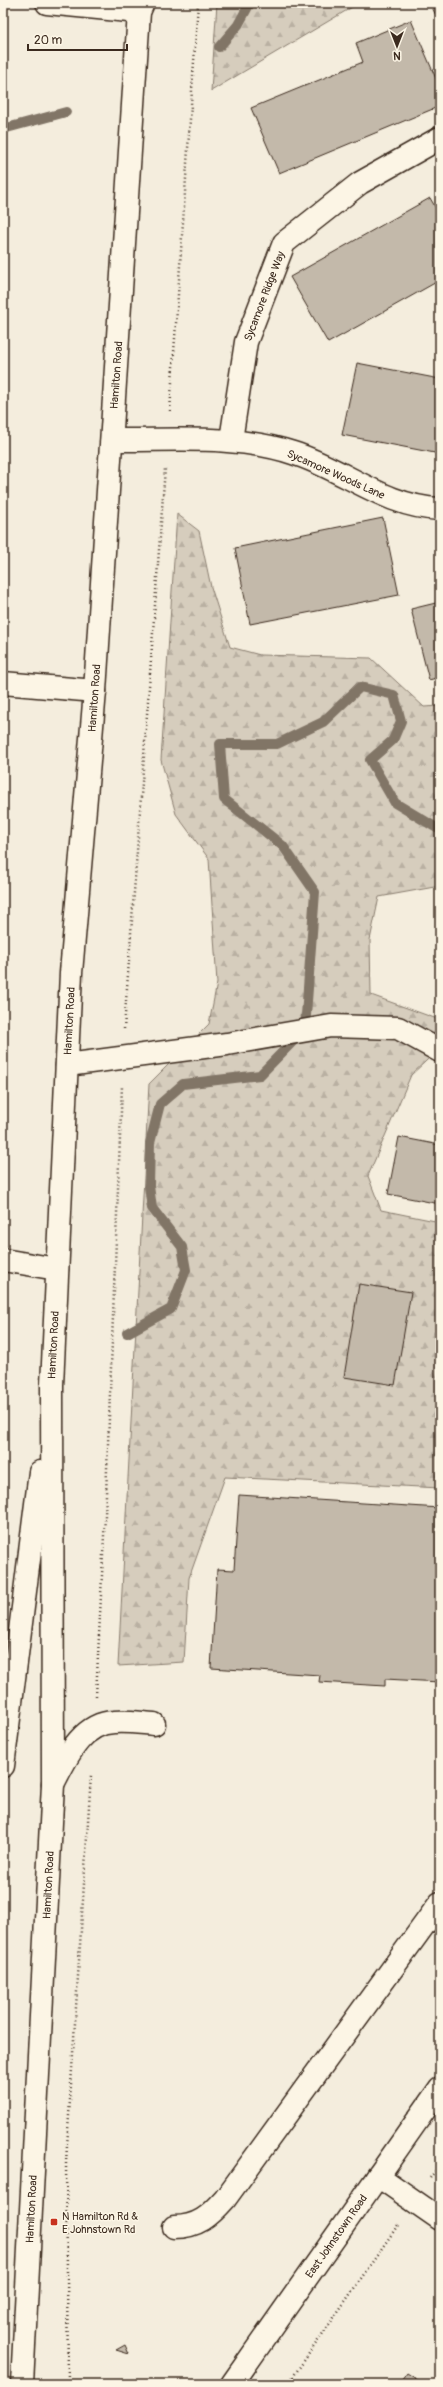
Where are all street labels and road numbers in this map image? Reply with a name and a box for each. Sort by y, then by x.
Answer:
street label: Sycamore Ridge Way [241,249,288,343]
street label: Hamilton Road [108,341,125,409]
street label: Sycamore Woods Lane [285,447,387,502]
street label: Hamilton Road [86,664,103,732]
street label: Hamilton Road [61,987,78,1055]
street label: Hamilton Road [45,1311,62,1379]
street label: Hamilton Road [40,1851,57,1919]
street label: Hamilton Road [23,2175,40,2243]
street label: East Johnstown Road [303,2192,370,2281]

